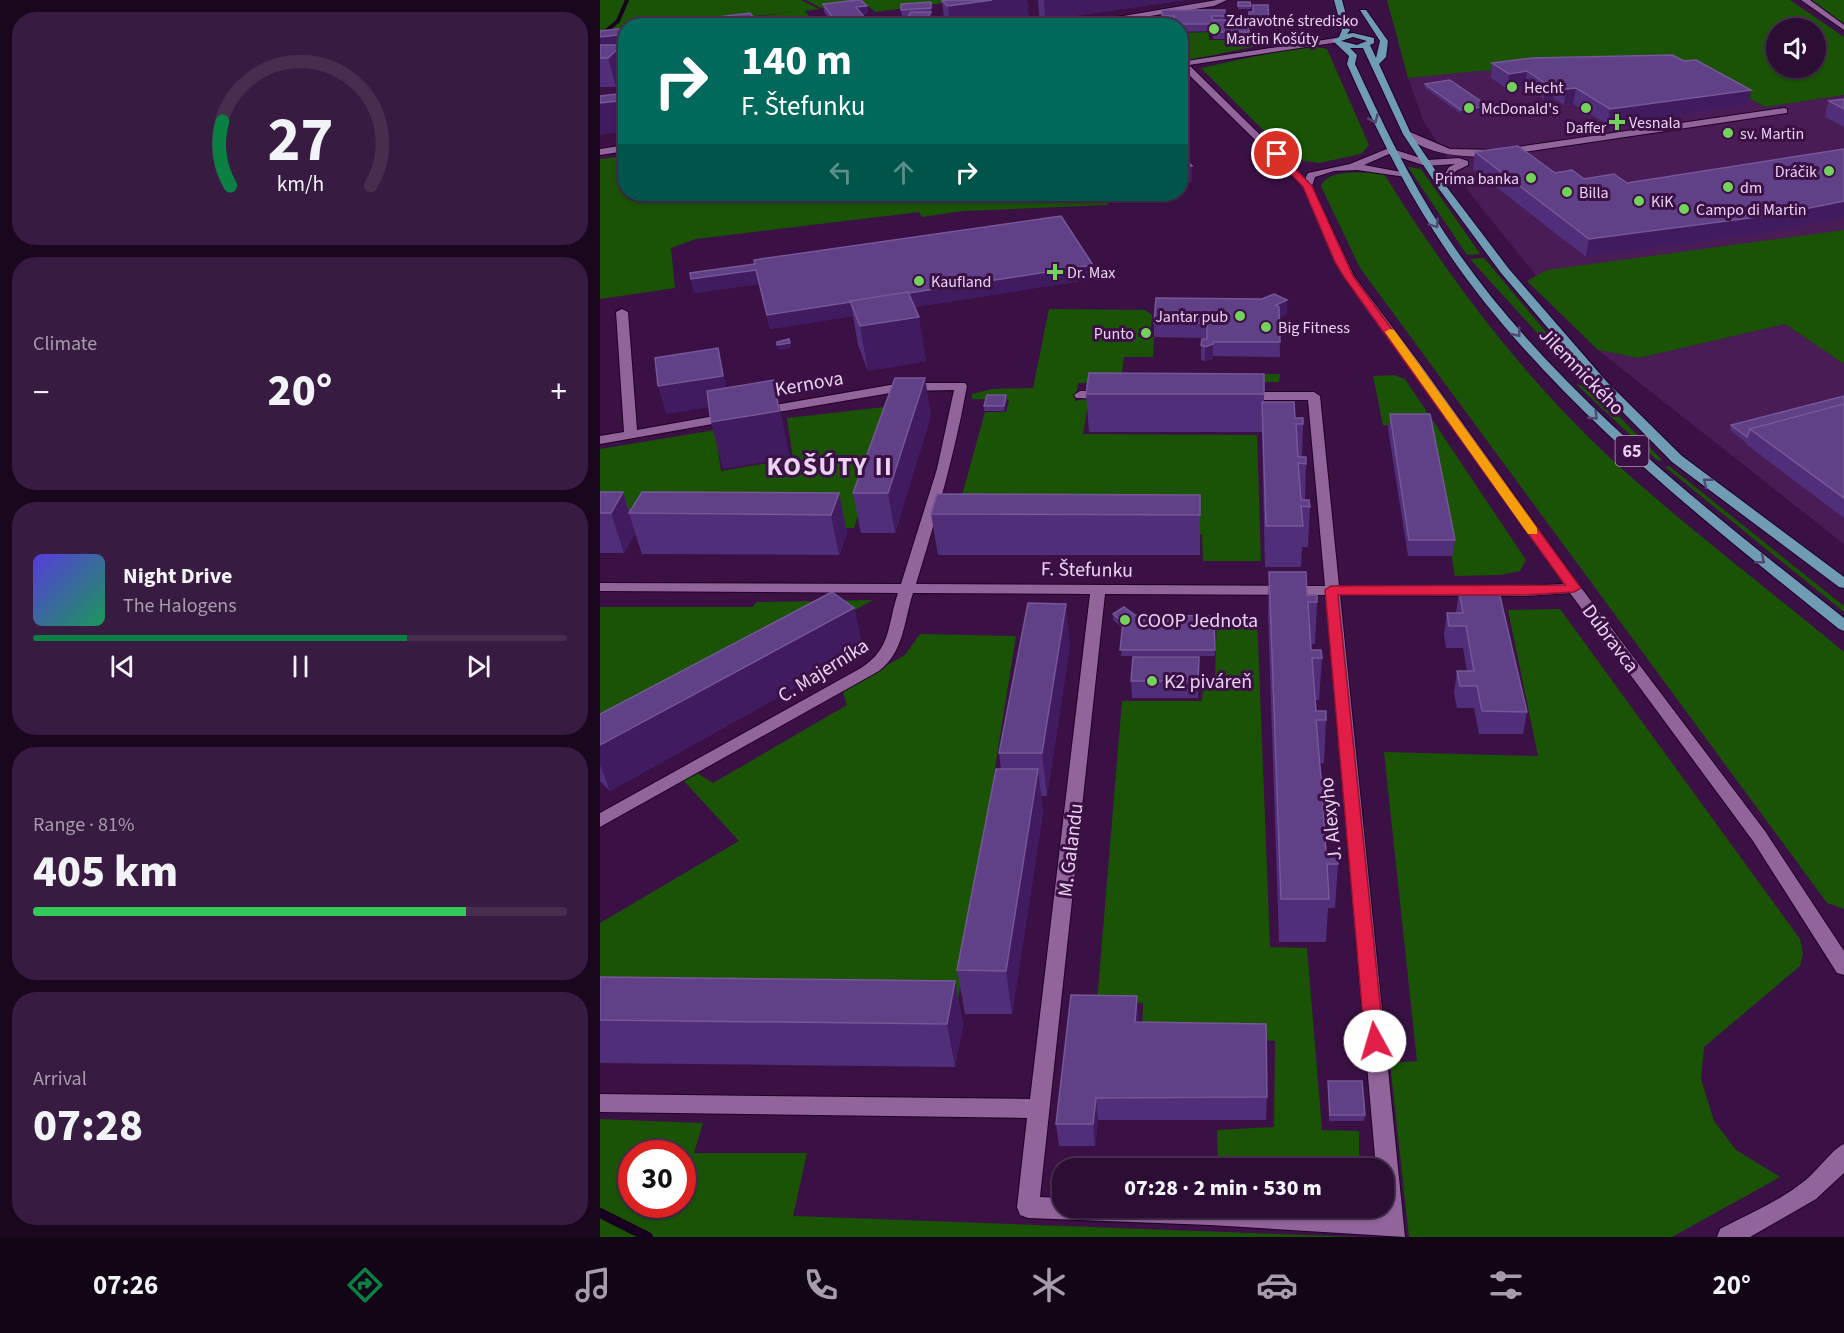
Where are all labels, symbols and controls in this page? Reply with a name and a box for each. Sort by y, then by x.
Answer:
place label: Zdravotné stredisko Martin Košúty [1226,10,1358,50]
map controls [1766,18,1826,78]
button: sound [1766,18,1826,78]
marker: Zdravotné stredisko Martin Košúty [1207,22,1221,36]
text: 140 m [741,31,852,91]
icon: right [642,42,720,120]
place label: Hecht [1524,77,1564,99]
marker: Hecht [1505,80,1519,94]
text: F. Štefunku [741,87,865,126]
text: 27 [267,96,333,185]
place label: McDonald's [1481,98,1559,120]
marker: McDonald's [1462,101,1476,115]
marker: Daffer [1579,101,1593,115]
place label: Vesnala [1629,112,1681,134]
one-way arrow [1366,113,1378,124]
marker: Vesnala [1610,115,1624,129]
place label: Daffer [1566,117,1607,139]
place label: sv. Martin [1740,123,1804,145]
marker: sv. Martin [1721,126,1735,140]
pin [1251,128,1302,179]
icon: arrive [1260,137,1293,170]
icon: left [824,156,857,189]
icon: ahead [887,156,920,189]
icon: right [950,156,983,189]
place label: Dráčik [1775,161,1817,183]
marker: Dráčik [1822,164,1836,178]
place label: Prima banka [1435,168,1519,190]
text: km/h [276,169,324,200]
marker: Prima banka [1524,171,1538,185]
place label: dm [1740,177,1762,199]
marker: dm [1721,180,1735,194]
place label: Billa [1579,182,1609,204]
marker: Billa [1560,185,1574,199]
place label: KiK [1651,191,1674,213]
marker: KiK [1632,194,1646,208]
place label: Campo di Martin [1696,199,1807,221]
marker: Campo di Martin [1677,202,1691,216]
one-way arrow [1428,217,1439,228]
place label: Dr. Max [1067,262,1116,284]
marker: Dr. Max [1048,265,1062,279]
place label: Kaufland [931,271,991,293]
marker: Kaufland [912,274,926,288]
place label: Jantar pub [1155,306,1228,328]
marker: Jantar pub [1233,309,1247,323]
place label: Big Fitness [1278,317,1350,339]
marker: Big Fitness [1259,320,1273,334]
street label: Jilemnického [1532,322,1630,422]
place label: Punto [1094,323,1134,345]
marker: Punto [1139,326,1153,340]
one-way arrow [1510,326,1521,337]
text: Climate [33,330,97,358]
text: 20° [268,359,332,423]
street label: Kernova [773,364,846,404]
text: − [33,369,49,416]
text: + [551,369,567,416]
one-way arrow [1587,409,1598,420]
road number: 65 [1616,436,1648,466]
district label: KOŠÚTY II [767,448,893,485]
one-way arrow [1702,479,1713,490]
one-way arrow [1755,553,1766,564]
street label: F. Štefunku [1041,555,1133,585]
text: Night Drive [123,560,232,592]
text: The Halogens [123,592,237,620]
street label: Dúbravca [1575,599,1645,679]
place label: COOP Jednota [1137,607,1258,635]
marker: COOP Jednota [1118,613,1132,627]
street label: C. Majerníka [773,632,874,710]
icon: previous [106,650,139,683]
icon: pause [284,650,317,683]
icon: next [462,650,495,683]
place label: K2 piváreň [1164,668,1252,696]
marker: K2 piváreň [1145,674,1159,688]
street label: J. Alexyho [1313,776,1349,862]
street label: M. Galandu [1051,802,1091,899]
text: Range · 81% [33,811,134,839]
text: 405 km [33,840,178,904]
position arrow [1343,1009,1407,1073]
text: Arrival [33,1065,87,1093]
text: 07:28 [33,1094,143,1158]
speed limit sign: 30 [618,1140,696,1218]
text: 07:28 · 2 min · 530 m [1124,1172,1322,1204]
icon: directions [344,1264,386,1306]
icon: music [572,1264,614,1306]
icon: phone [800,1264,842,1306]
icon: climate [1028,1264,1070,1306]
icon: car [1256,1264,1298,1306]
icon: filters [1485,1264,1527,1306]
text: 07:26 [93,1266,158,1305]
text: 20° [1713,1266,1751,1305]

